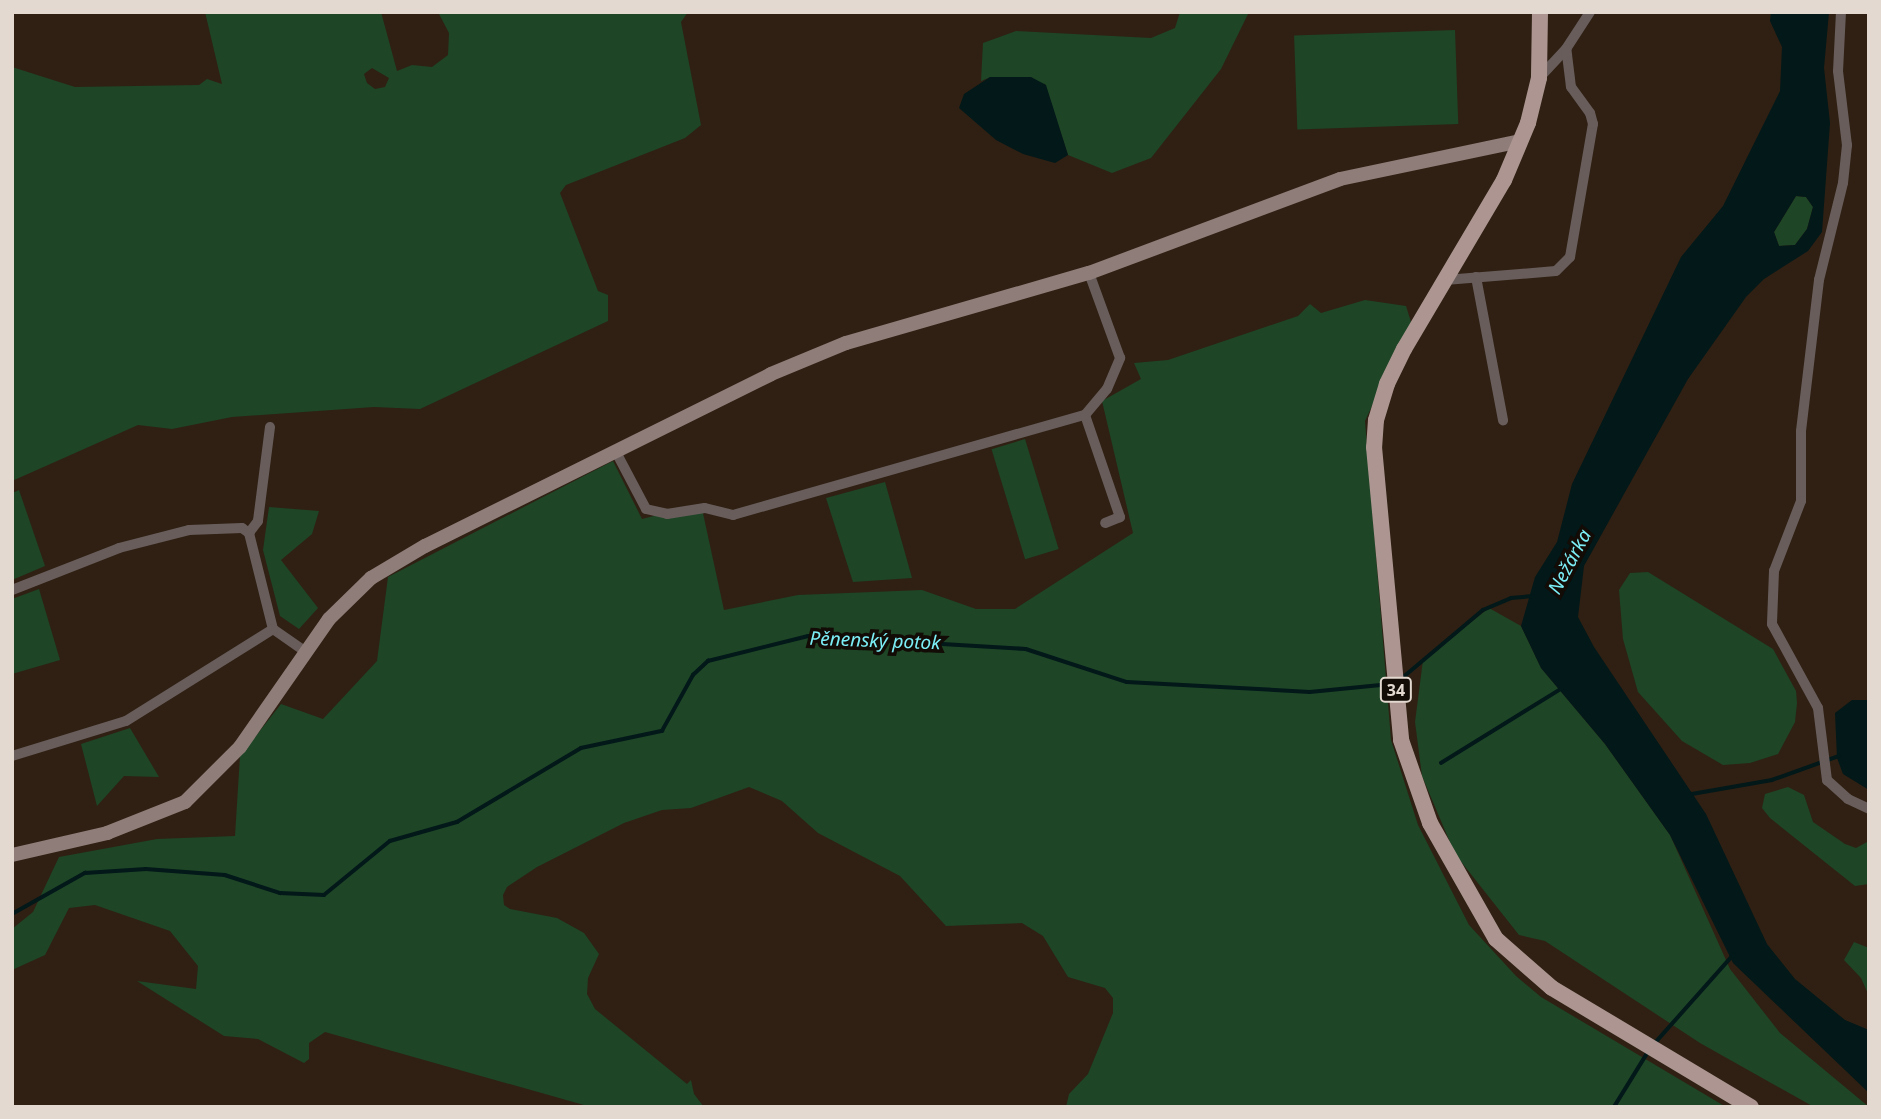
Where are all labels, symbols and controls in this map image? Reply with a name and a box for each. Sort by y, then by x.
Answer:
water label: Nežárka [1544,526,1596,598]
water label: Pěnenský potok [809,627,941,655]
road number: 34 [1378,678,1414,702]

